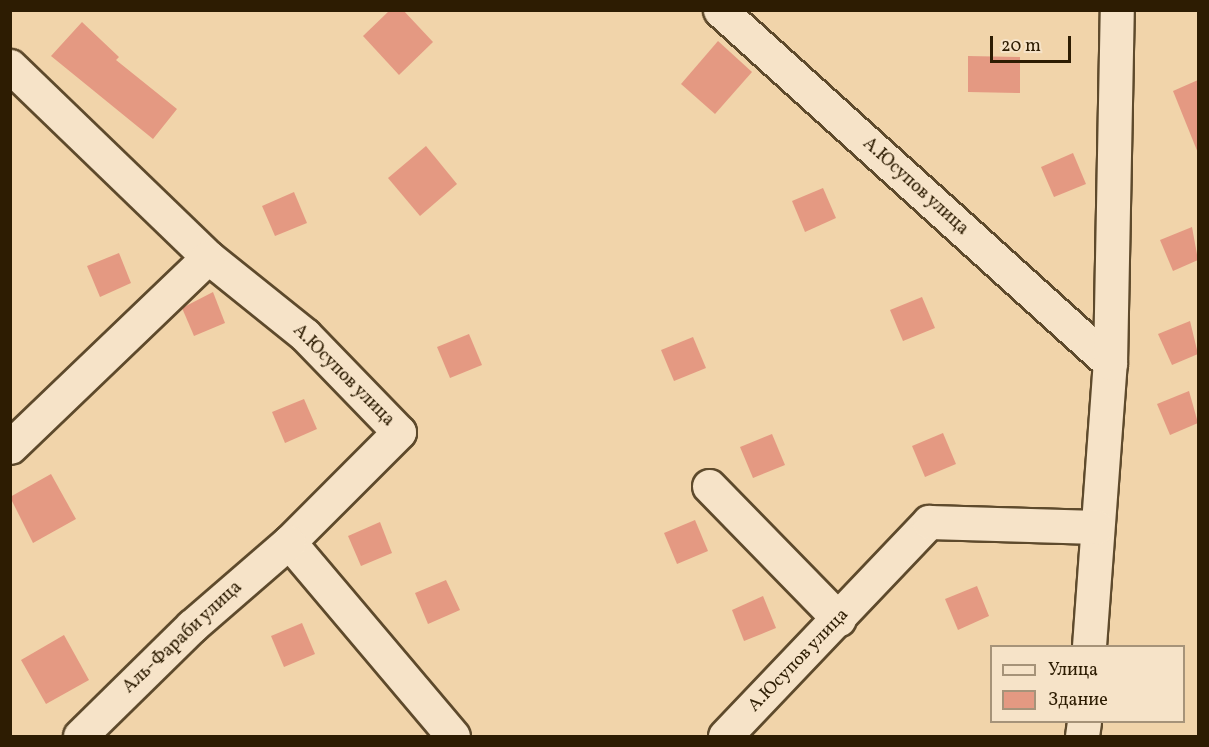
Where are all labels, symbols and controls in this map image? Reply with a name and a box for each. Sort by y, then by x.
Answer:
scale bar [993,24,1074,62]
text: 20 m [1001,34,1041,59]
street label: А.Юсупов улица [857,134,973,240]
street label: А.Юсупов улица [287,320,399,432]
street label: Аль-Фараби улица [119,577,247,699]
street label: А.Юсупов улица [744,605,854,717]
legend [990,645,1185,723]
text: Улица [1048,658,1098,683]
text: Здание [1048,688,1108,713]

